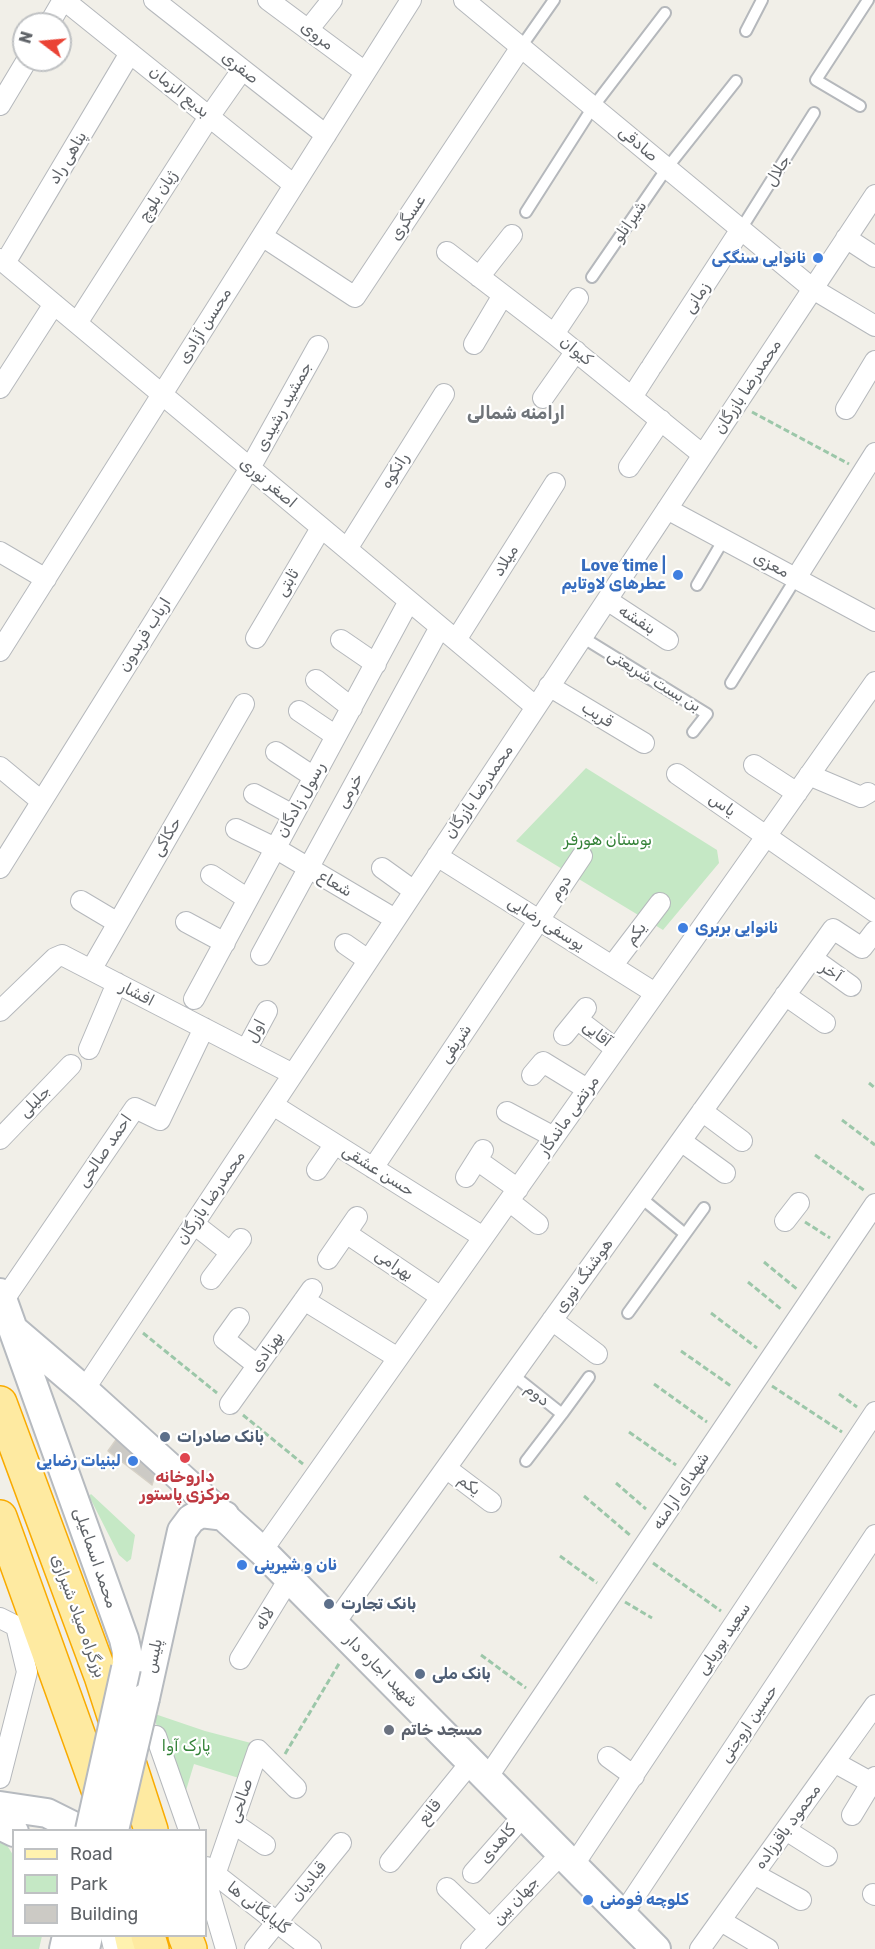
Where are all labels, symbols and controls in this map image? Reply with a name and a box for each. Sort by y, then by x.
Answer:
north arrow [12,12,72,72]
street label: مروی [297,17,337,55]
text: N [15,29,37,46]
street label: صفری [218,48,262,88]
street label: بدیع الزمان [145,62,213,122]
street label: صادقی [614,122,662,166]
street label: پناهی راد [45,128,91,188]
street label: جلال [761,152,795,190]
street label: ژیان بلوچ [135,167,181,225]
street label: عسگری [386,192,430,244]
street label: شیرانلو [609,197,651,247]
place label: نانوایی سنگکی [711,248,806,268]
marker: نانوایی سنگکی [811,251,825,265]
street label: زمانی [680,279,714,317]
street label: محسن آزادی [174,285,236,367]
street label: کیوان [556,332,596,370]
street label: محمدرضا بازرگان [710,336,786,438]
street label: جمشید رشیدی [251,359,317,455]
district label: ارامنه شمالی [467,403,565,425]
street label: رانکوه [377,450,413,492]
street label: اصغر نوری [236,454,300,512]
street label: میلاد [489,542,523,580]
street label: معزی [750,548,792,582]
place label: Love time | عطرهای لاوتایم [562,556,666,594]
street label: ثابتی [272,566,304,600]
marker: Love time | عطرهای لاوتایم [671,568,685,582]
street label: ارباب فریدون [115,594,175,676]
street label: بنفشه [615,601,659,639]
street label: بن بست شریعتی [604,646,704,716]
street label: قریب [578,698,616,732]
street label: محمدرضا بازرگان [441,741,517,843]
street label: رسول زادگان [272,759,330,841]
street label: خرمی [333,770,367,812]
street label: یاس [705,789,739,821]
street label: حکاکی [148,814,186,860]
park label: بوستان هورفر [564,830,652,850]
street label: شعاع [315,867,355,901]
street label: دوم [546,872,576,904]
street label: یوسفی رضایی [504,893,588,955]
place label: نانوایی بربری [695,918,778,938]
street label: یکم [621,919,651,949]
marker: نانوایی بربری [676,921,690,935]
street label: آخر [816,958,846,986]
street label: افشار [117,977,157,1011]
street label: اول [242,1016,270,1046]
street label: آقایی [579,1017,615,1051]
street label: شریفی [436,1021,476,1067]
street label: مرتضی ماندگار [534,1072,604,1160]
street label: جلیلی [15,1082,55,1122]
street label: احمد صالحی [74,1111,136,1191]
street label: حسن عشقی [338,1141,418,1201]
street label: محمدرضا بازرگان [173,1147,249,1249]
street label: هوشنگ نوری [551,1235,617,1317]
street label: بهرامی [371,1245,417,1285]
street label: بهزادی [246,1328,288,1376]
street label: دوم [521,1379,553,1411]
place label: بانک صادرات [177,1427,264,1447]
marker: بانک صادرات [158,1430,172,1444]
street label: شهدای ارامنه [648,1449,714,1533]
place label: لبنیات رضایی [36,1451,121,1471]
marker: داروخانه مرکزی پاستور [178,1451,192,1465]
marker: لبنیات رضایی [126,1454,140,1468]
place label: داروخانه مرکزی پاستور [140,1467,230,1505]
street label: یکم [454,1470,484,1500]
street label: محمد اسماعیلی [69,1505,121,1611]
street label: بزرگراه صیاد شیرازی [47,1552,109,1680]
place label: نان و شیرینی [254,1555,337,1575]
marker: نان و شیرینی [235,1558,249,1572]
place label: بانک تجارت [341,1594,416,1614]
marker: بانک تجارت [322,1597,336,1611]
street label: سعید بوریایی [693,1599,755,1679]
street label: لاله [251,1604,279,1634]
street label: شهید اجاره دار [340,1630,422,1712]
street label: پلیس [141,1637,167,1675]
place label: بانک ملی [432,1664,491,1684]
marker: بانک ملی [413,1667,427,1681]
street label: حسین اروجنی [716,1681,782,1767]
place label: مسجد خاتم [401,1720,482,1740]
marker: مسجد خاتم [382,1723,396,1737]
park label: پارک آوا [162,1736,210,1756]
street label: صالحی [225,1776,257,1826]
street label: محمود باقرزاده [751,1781,825,1873]
street label: قانع [414,1796,446,1828]
street label: کاهدی [476,1821,520,1867]
legend [12,1829,207,1937]
text: Road [70,1843,113,1865]
street label: قبادیان [287,1858,331,1906]
text: Park [70,1873,107,1895]
street label: جهان‌ بین [489,1873,543,1929]
street label: گلپایگانی ها [223,1878,293,1938]
place label: کلوچه فومنی [600,1890,689,1910]
marker: کلوچه فومنی [581,1893,595,1907]
text: Building [70,1903,138,1925]

